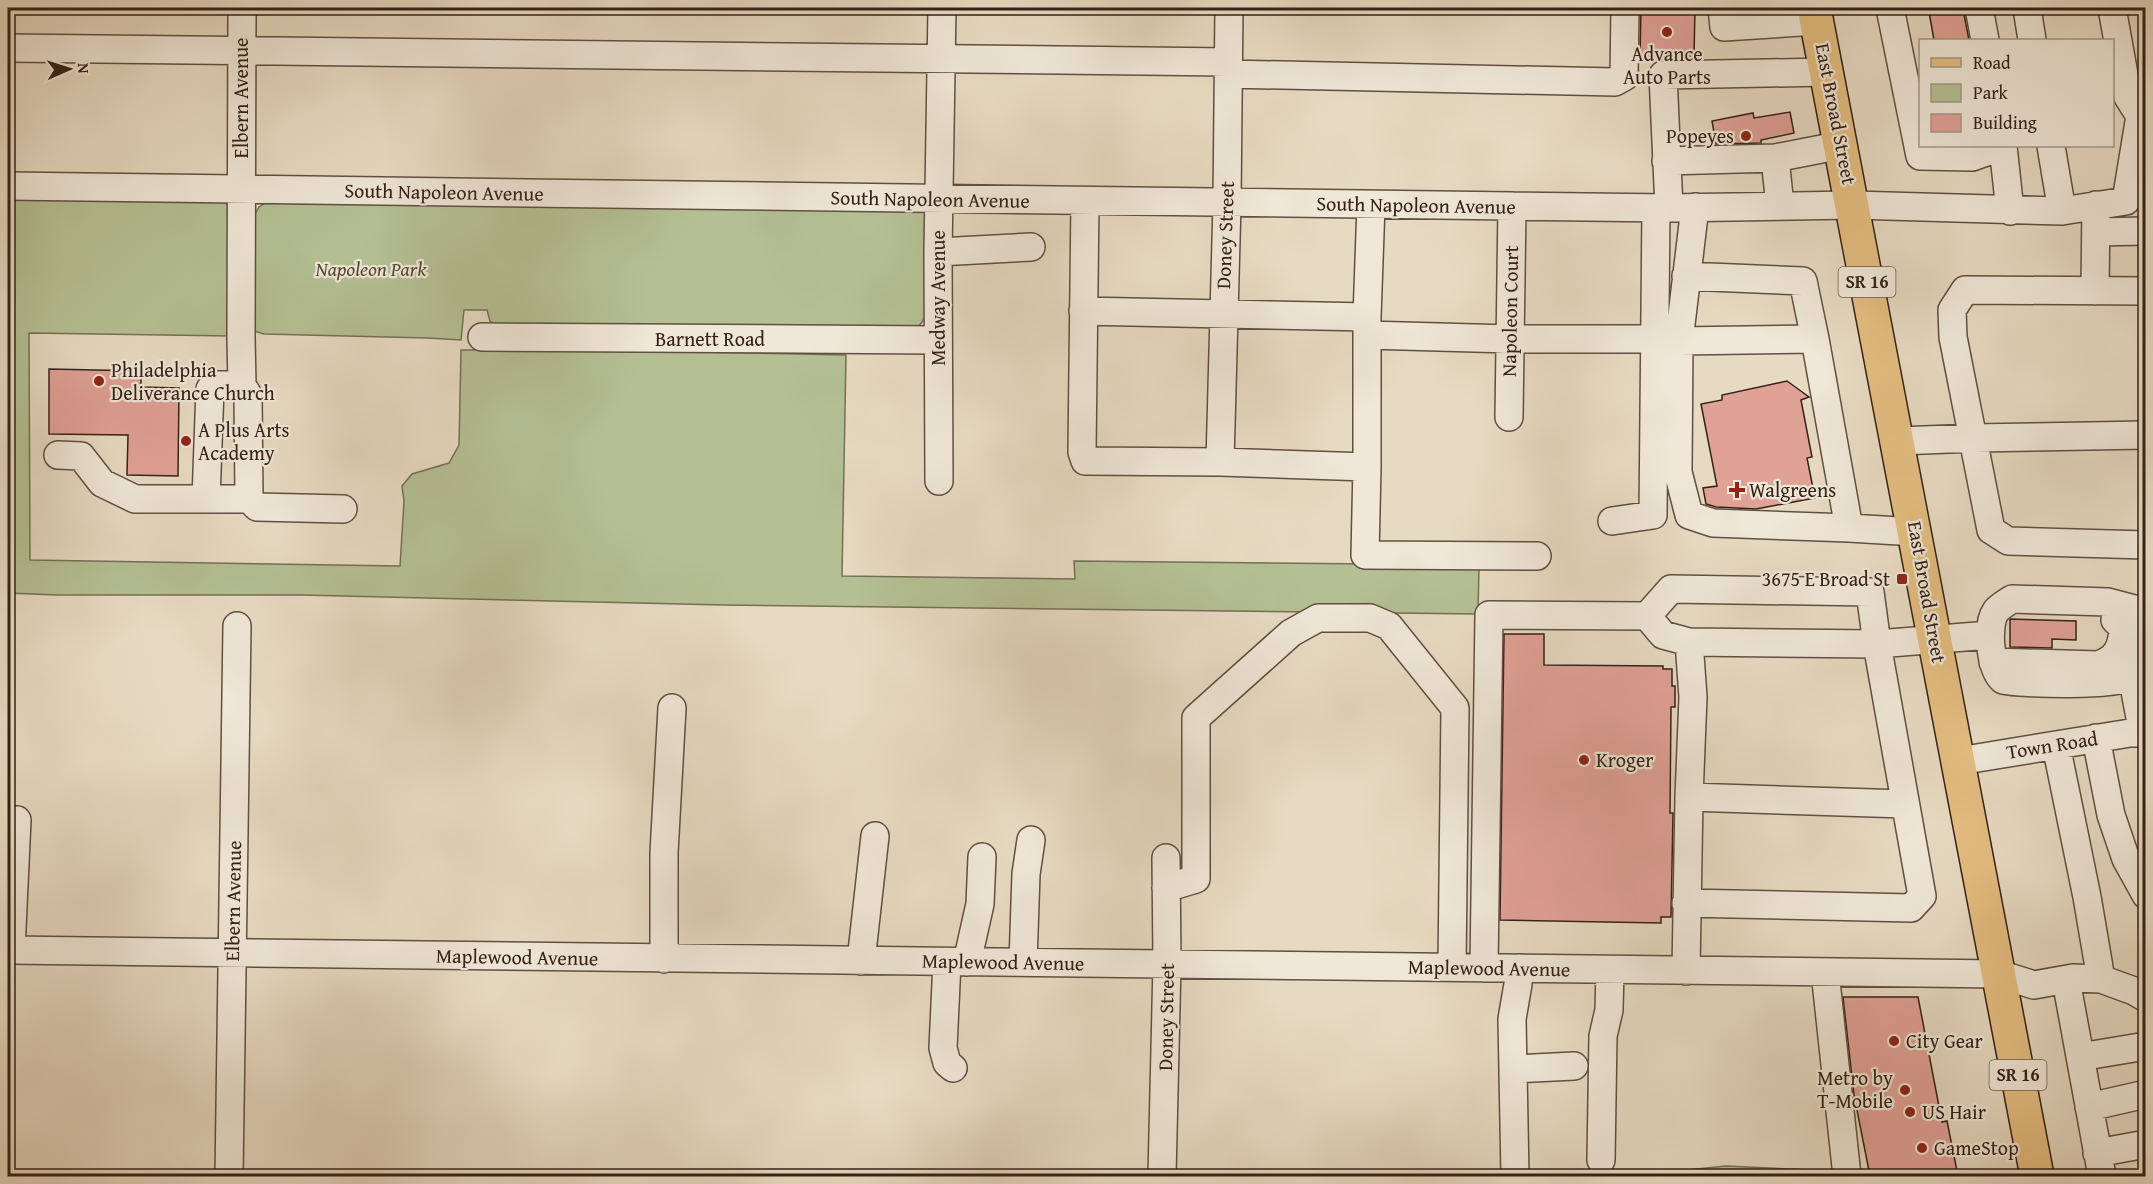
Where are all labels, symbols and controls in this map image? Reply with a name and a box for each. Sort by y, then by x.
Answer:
marker: Advance Auto Parts [1660,25,1674,39]
street label: Elbern Avenue [226,38,255,158]
north arrow [39,39,99,99]
place label: Advance Auto Parts [1623,39,1711,91]
legend [1919,39,2114,147]
street label: East Broad Street [1809,41,1864,187]
text: Road [1973,49,2011,76]
text: N [72,62,96,74]
text: Park [1973,79,2009,106]
text: Building [1973,109,2037,136]
place label: Popeyes [1666,121,1734,150]
marker: Popeyes [1739,129,1753,143]
street label: South Napoleon Avenue [344,175,544,208]
street label: Doney Street [1208,181,1241,289]
street label: South Napoleon Avenue [830,182,1030,215]
street label: South Napoleon Avenue [1316,188,1516,221]
street label: Medway Avenue [923,230,952,366]
street label: Napoleon Court [1494,245,1525,377]
park label: Napoleon Park [315,254,427,283]
road number: SR 16 [1838,267,1896,297]
street label: Barnett Road [655,324,765,353]
place label: Philadelphia Deliverance Church [111,355,275,407]
marker: Philadelphia Deliverance Church [92,374,106,388]
place label: A Plus Arts Academy [198,415,289,467]
marker: A Plus Arts Academy [179,434,193,448]
place label: Walgreens [1749,475,1836,504]
marker: Walgreens [1730,483,1744,497]
street label: East Broad Street [1901,519,1954,665]
place label: 3675 E Broad St [1762,564,1890,593]
marker: 3675 E Broad St [1895,572,1909,586]
street label: Town Road [2004,723,2100,766]
place label: Kroger [1596,745,1654,774]
marker: Kroger [1577,753,1591,767]
street label: Elbern Avenue [217,840,248,962]
street label: Maplewood Avenue [436,941,598,972]
street label: Maplewood Avenue [922,946,1084,977]
street label: Maplewood Avenue [1408,952,1570,983]
street label: Doney Street [1150,963,1181,1071]
place label: City Gear [1906,1026,1983,1055]
marker: City Gear [1887,1034,1901,1048]
road number: SR 16 [1990,1060,2046,1090]
place label: Metro by T-Mobile [1817,1063,1893,1115]
marker: Metro by T-Mobile [1898,1083,1912,1097]
place label: US Hair [1922,1097,1986,1126]
marker: US Hair [1903,1105,1917,1119]
place label: GameStop [1934,1133,2019,1162]
marker: GameStop [1915,1141,1929,1155]

